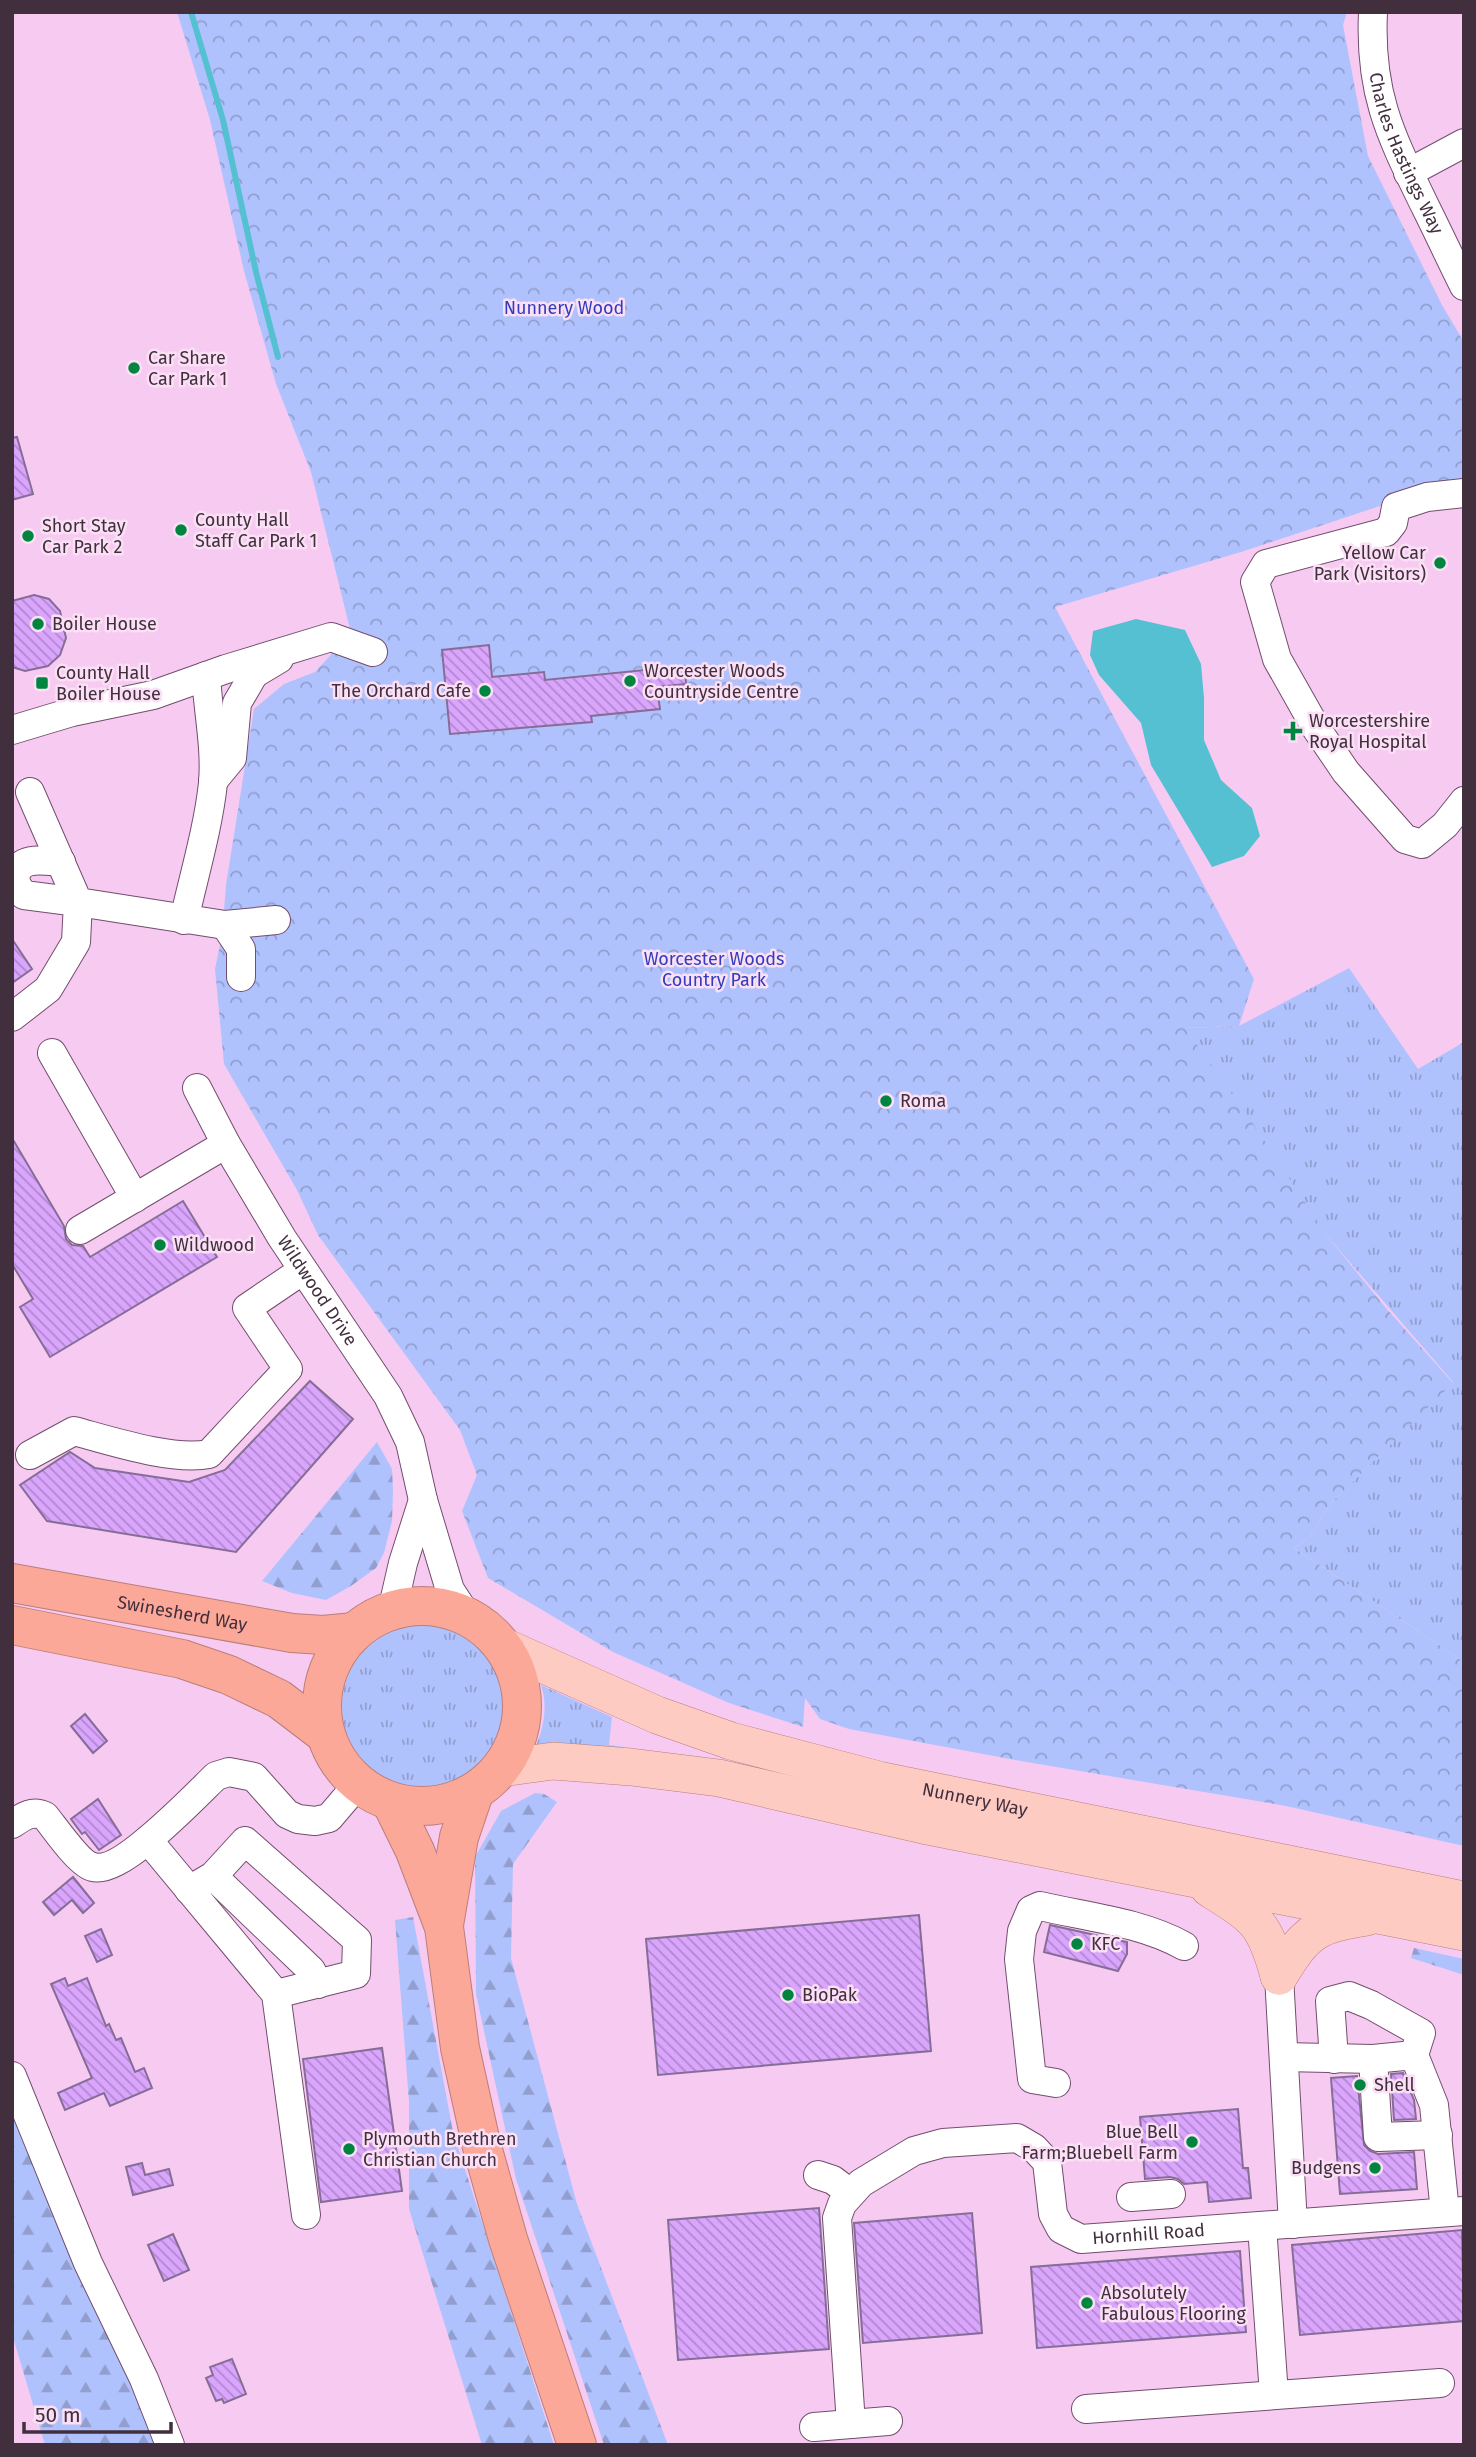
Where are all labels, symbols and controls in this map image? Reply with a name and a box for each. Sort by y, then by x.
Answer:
street label: Charles Hastings Way [1364,71,1448,238]
park label: Nunnery Wood [504,297,624,319]
place label: Car Share Car Park 1 [148,347,227,390]
marker: Car Share Car Park 1 [126,360,142,376]
place label: County Hall Staff Car Park 1 [195,509,317,552]
place label: Short Stay Car Park 2 [42,515,126,558]
marker: County Hall Staff Car Park 1 [173,522,189,538]
marker: Short Stay Car Park 2 [20,528,36,544]
place label: Yellow Car Park (Visitors) [1314,542,1426,585]
marker: Yellow Car Park (Visitors) [1432,555,1448,571]
place label: Boiler House [52,613,157,635]
marker: Boiler House [30,616,46,632]
place label: Worcester Woods Countryside Centre [644,660,799,703]
place label: County Hall Boiler House [56,662,161,705]
marker: Worcester Woods Countryside Centre [622,673,638,689]
marker: County Hall Boiler House [34,675,50,691]
place label: The Orchard Cafe [331,680,471,702]
marker: The Orchard Cafe [477,683,493,699]
place label: Worcestershire Royal Hospital [1309,710,1430,753]
marker: Worcestershire Royal Hospital [1283,721,1303,741]
park label: Worcester Woods Country Park [644,948,784,991]
place label: Roma [900,1090,946,1112]
marker: Roma [878,1093,894,1109]
street label: Wildwood Drive [273,1232,362,1350]
place label: Wildwood [174,1234,255,1256]
marker: Wildwood [152,1237,168,1253]
street label: Swinesherd Way [116,1591,249,1636]
street label: Nunnery Way [920,1778,1030,1821]
place label: KFC [1091,1933,1120,1955]
marker: KFC [1069,1936,1085,1952]
place label: BioPak [802,1984,858,2006]
marker: BioPak [780,1987,796,2003]
place label: Shell [1374,2074,1415,2096]
marker: Shell [1352,2077,1368,2093]
place label: Blue Bell Farm;Bluebell Farm [1022,2121,1178,2164]
place label: Plymouth Brethren Christian Church [363,2128,516,2171]
marker: Blue Bell Farm;Bluebell Farm [1184,2134,1200,2150]
marker: Plymouth Brethren Christian Church [341,2141,357,2157]
place label: Budgens [1291,2157,1361,2179]
marker: Budgens [1367,2160,1383,2176]
street label: Hornhill Road [1091,2219,1206,2249]
place label: Absolutely Fabulous Flooring [1101,2282,1247,2325]
marker: Absolutely Fabulous Flooring [1079,2295,1095,2311]
scale bar [24,2390,172,2434]
text: 50 m [35,2402,81,2428]

